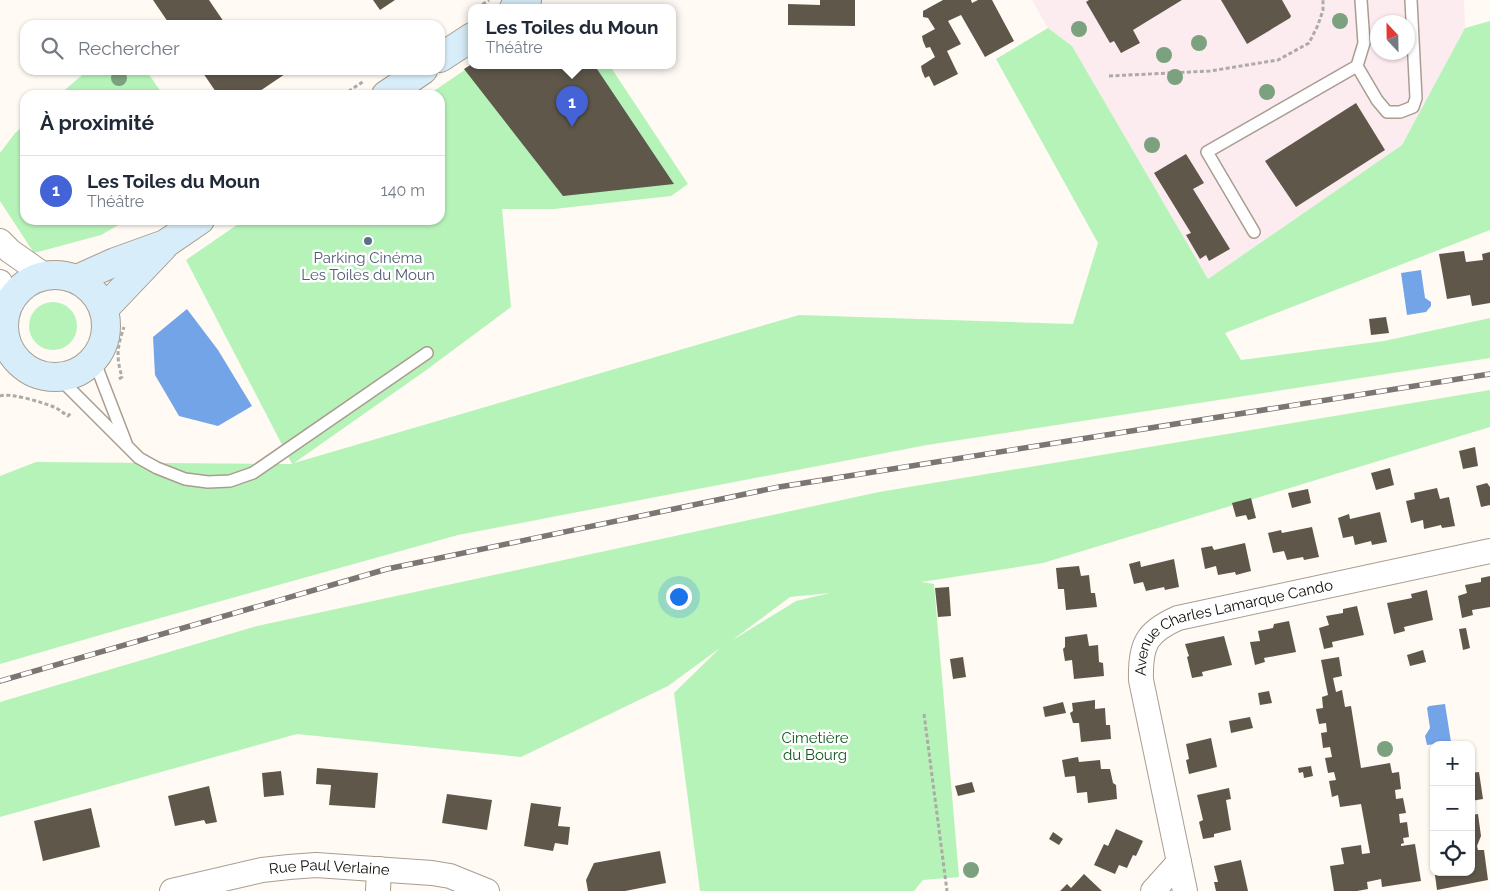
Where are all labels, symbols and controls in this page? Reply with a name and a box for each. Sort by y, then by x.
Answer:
popup [468,4,676,69]
north arrow [1370,15,1415,60]
text: Les Toiles du Moun [486,16,658,38]
search box [20,20,445,75]
icon: search [38,34,66,62]
text: Rechercher [78,37,180,59]
text: Théâtre [486,38,543,57]
pin: 1 [556,86,588,127]
text: À proximité [40,110,154,135]
text: Les Toiles du Moun [87,170,260,192]
text: 1 [52,181,60,200]
text: 140 m [381,181,425,200]
text: Théâtre [87,192,144,211]
marker: Parking Cinéma Les Toiles du Moun [362,235,374,247]
place label: Parking Cinéma Les Toiles du Moun [301,249,435,284]
street label: Avenue Charles Lamarque Cando [1132,576,1335,676]
your location [666,584,692,610]
park label: Cimetière du Bourg [781,729,849,764]
map controls [1430,741,1475,876]
button: + [1430,741,1475,786]
button: − [1430,786,1475,831]
button: locate [1430,831,1475,876]
street label: Rue Paul Verlaine [268,856,390,879]

